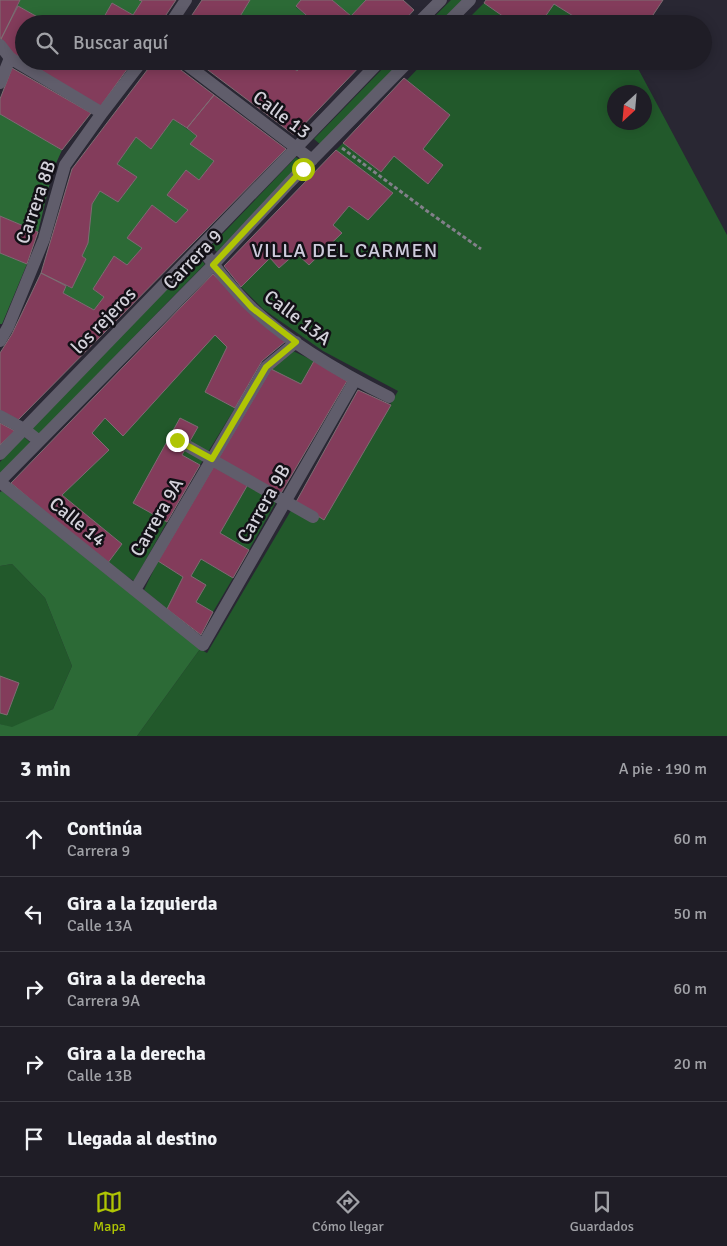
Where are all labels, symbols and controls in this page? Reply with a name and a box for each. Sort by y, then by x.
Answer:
search box [15,15,712,70]
icon: search [33,29,61,57]
text: Buscar aquí [73,31,168,55]
street label: Calle 13 [248,85,315,144]
north arrow [607,85,652,130]
street label: Carrera 8B [11,158,61,247]
route start [292,158,315,181]
street label: Carrera 9 [158,224,227,295]
district label: VILLA DEL CARMEN [252,238,438,263]
street label: los rejeros [66,282,141,359]
street label: Calle 13A [259,285,336,351]
route end [166,429,189,452]
street label: Carrera 9B [232,460,296,547]
street label: Carrera 9A [125,474,189,561]
street label: Calle 14 [44,492,111,552]
text: 3 min [20,756,71,782]
text: A pie · 190 m [619,759,707,779]
text: Continúa [67,817,142,841]
icon: ahead [20,825,48,853]
text: 60 m [673,829,707,849]
text: Carrera 9 [67,841,130,861]
text: Gira a la izquierda [67,892,217,916]
icon: left [20,900,48,928]
text: 50 m [673,904,707,924]
text: Calle 13A [67,916,132,936]
text: Gira a la derecha [67,967,206,991]
icon: right [20,975,48,1003]
text: 60 m [673,979,707,999]
text: Carrera 9A [67,991,140,1011]
text: Gira a la derecha [67,1042,206,1066]
icon: right [20,1050,48,1078]
text: 20 m [673,1054,707,1074]
text: Calle 13B [67,1066,132,1086]
icon: arrive [20,1125,48,1153]
text: Llegada al destino [67,1127,217,1151]
tab: Mapa [93,1188,126,1235]
tab: Cómo llegar [312,1188,384,1235]
tab: Guardados [570,1188,634,1235]

